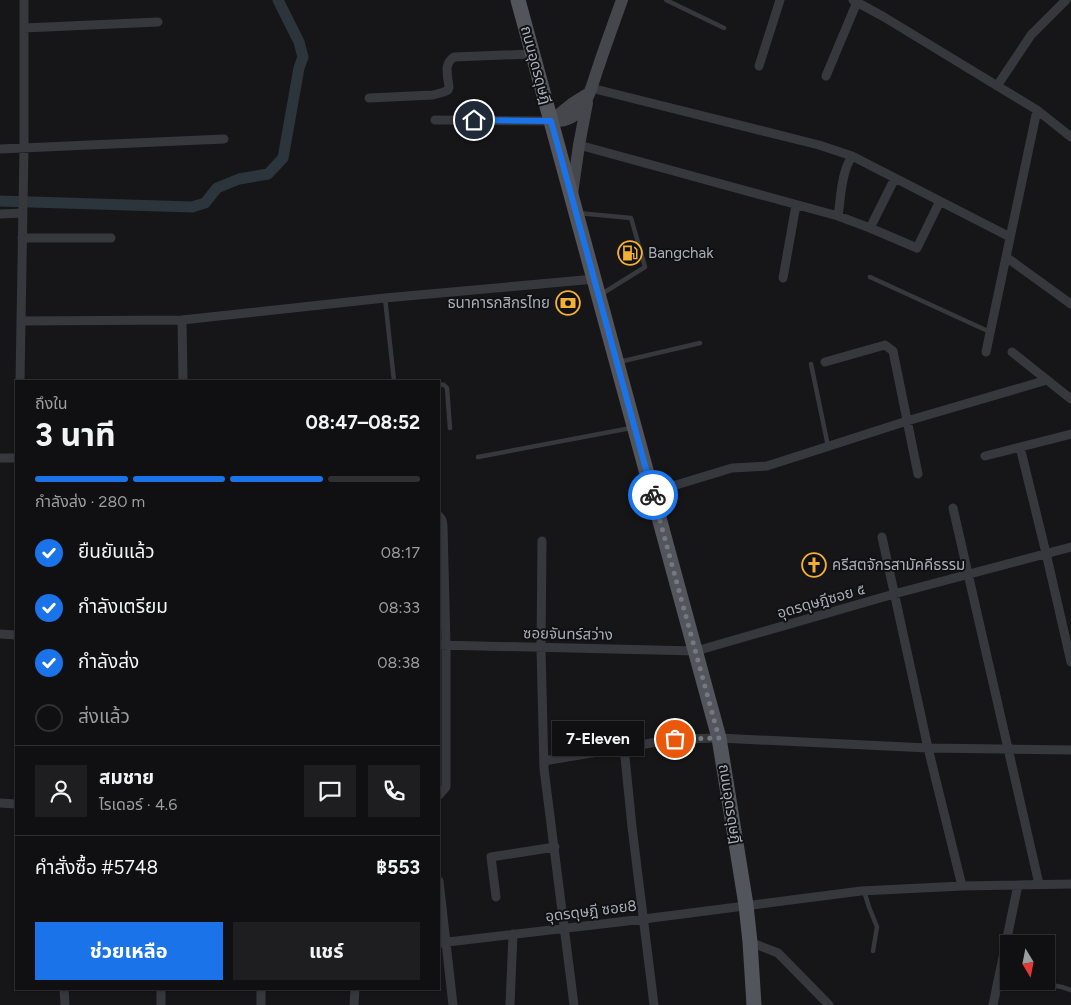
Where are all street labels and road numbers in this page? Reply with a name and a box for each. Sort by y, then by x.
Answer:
street label: ถนนอุดรดุษฎี [517,24,555,106]
street label: อุดรดุษฎีซอย ๕ [775,580,867,622]
street label: ซอยจันทร์สว่าง [523,624,613,644]
street label: ถนนอุดรดุษฎี [715,763,745,845]
street label: อุดรดุษฎี ซอย8 [544,896,638,926]

